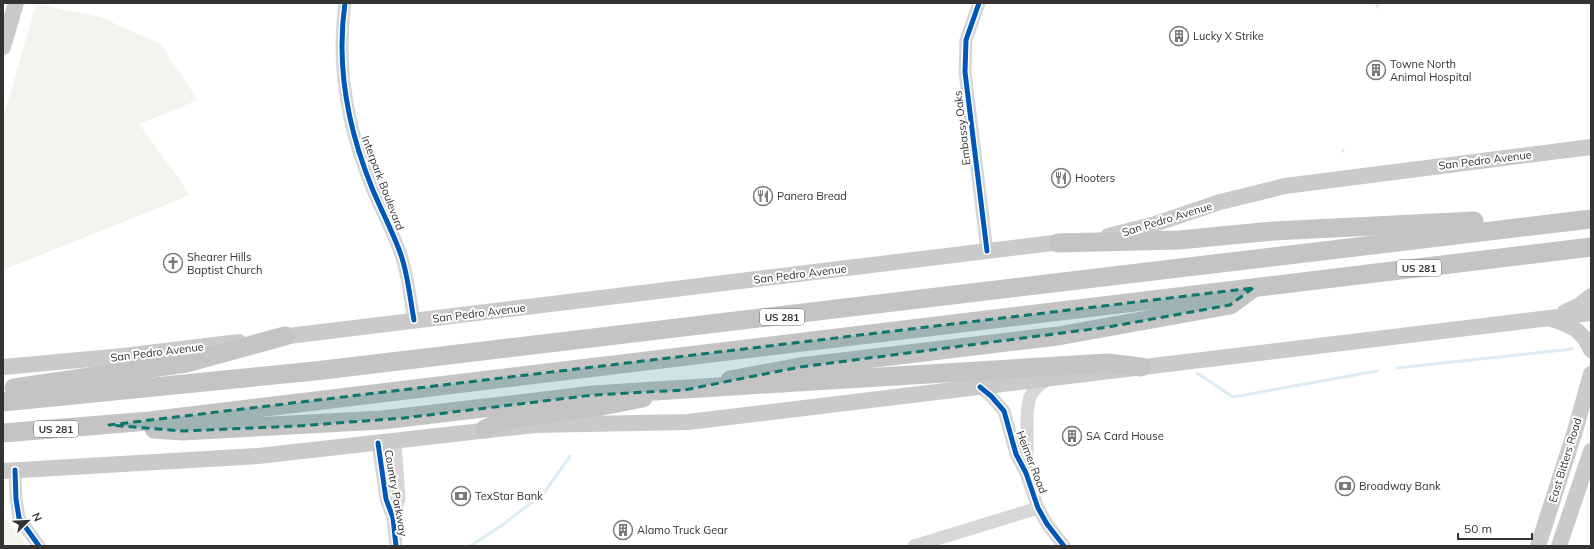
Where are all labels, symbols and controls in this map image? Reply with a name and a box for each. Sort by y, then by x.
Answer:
building icon: Lucky X Strike [1168,25,1190,47]
place label: Lucky X Strike [1193,29,1264,43]
place label: Towne North Animal Hospital [1390,57,1471,84]
building icon: Towne North Animal Hospital [1365,59,1387,81]
street label: Embassy Oaks [950,90,974,166]
street label: Interpark Boulevard [358,134,408,232]
street label: San Pedro Avenue [1438,147,1532,173]
restaurant icon: Hooters [1050,167,1072,189]
place label: Hooters [1075,171,1115,185]
restaurant icon: Panera Bread [752,185,774,207]
place label: Panera Bread [777,189,847,203]
street label: San Pedro Avenue [1120,199,1214,239]
place label: Shearer Hills Baptist Church [187,250,262,277]
church icon: Shearer Hills Baptist Church [162,252,184,274]
road number: US 281 [1397,260,1441,276]
street label: San Pedro Avenue [753,261,847,287]
street label: San Pedro Avenue [432,300,526,326]
road number: US 281 [760,309,804,325]
street label: San Pedro Avenue [110,339,204,365]
street label: East Bitters Road [1545,416,1585,504]
road number: US 281 [34,421,78,437]
building icon: SA Card House [1061,425,1083,447]
street label: Heimer Road [1014,428,1050,496]
place label: SA Card House [1086,429,1164,443]
street label: Country Parkway [381,448,411,538]
bank icon: Broadway Bank [1334,475,1356,497]
place label: Broadway Bank [1359,479,1441,493]
bank icon: TexStar Bank [450,485,472,507]
place label: TexStar Bank [475,489,543,503]
north arrow [8,501,48,541]
text: N [29,510,45,524]
scale bar [1458,515,1532,541]
building icon: Alamo Truck Gear [612,519,634,541]
text: 50 m [1464,521,1492,536]
place label: Alamo Truck Gear [637,523,728,537]

